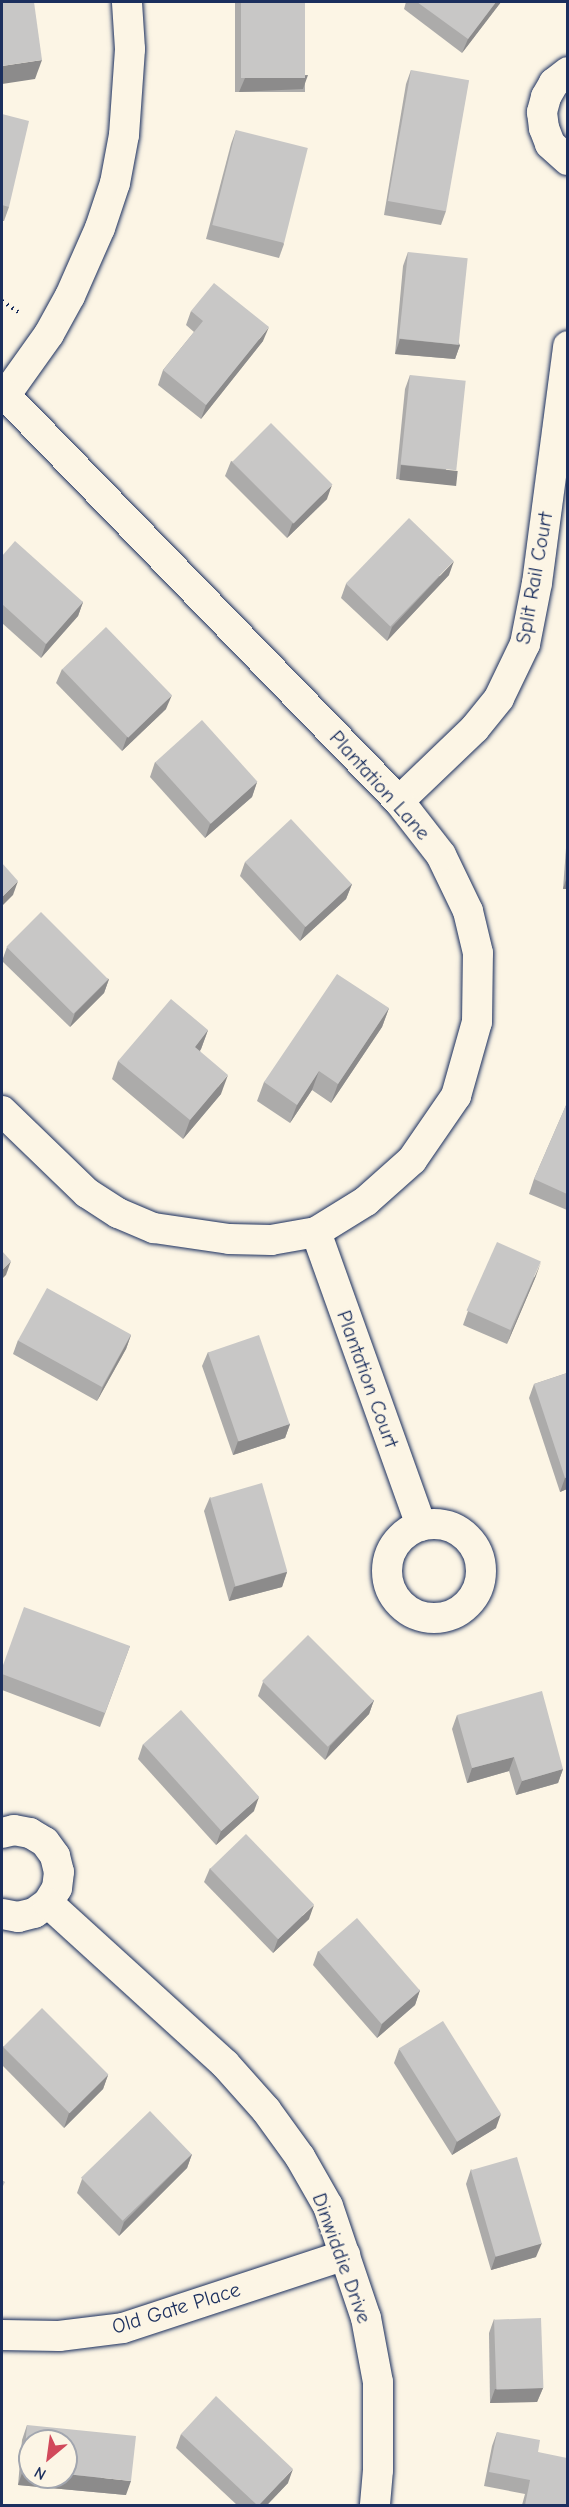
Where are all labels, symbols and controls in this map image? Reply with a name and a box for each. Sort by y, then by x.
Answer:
street label: Split Rail Court [510,510,558,646]
street label: Plantation Lane [324,725,436,845]
street label: Plantation Court [331,1307,405,1451]
street label: Dinwiddie Drive [307,2189,377,2327]
street label: Old Gate Place [109,2277,243,2339]
north arrow [18,2429,78,2489]
text: N [31,2463,49,2483]

